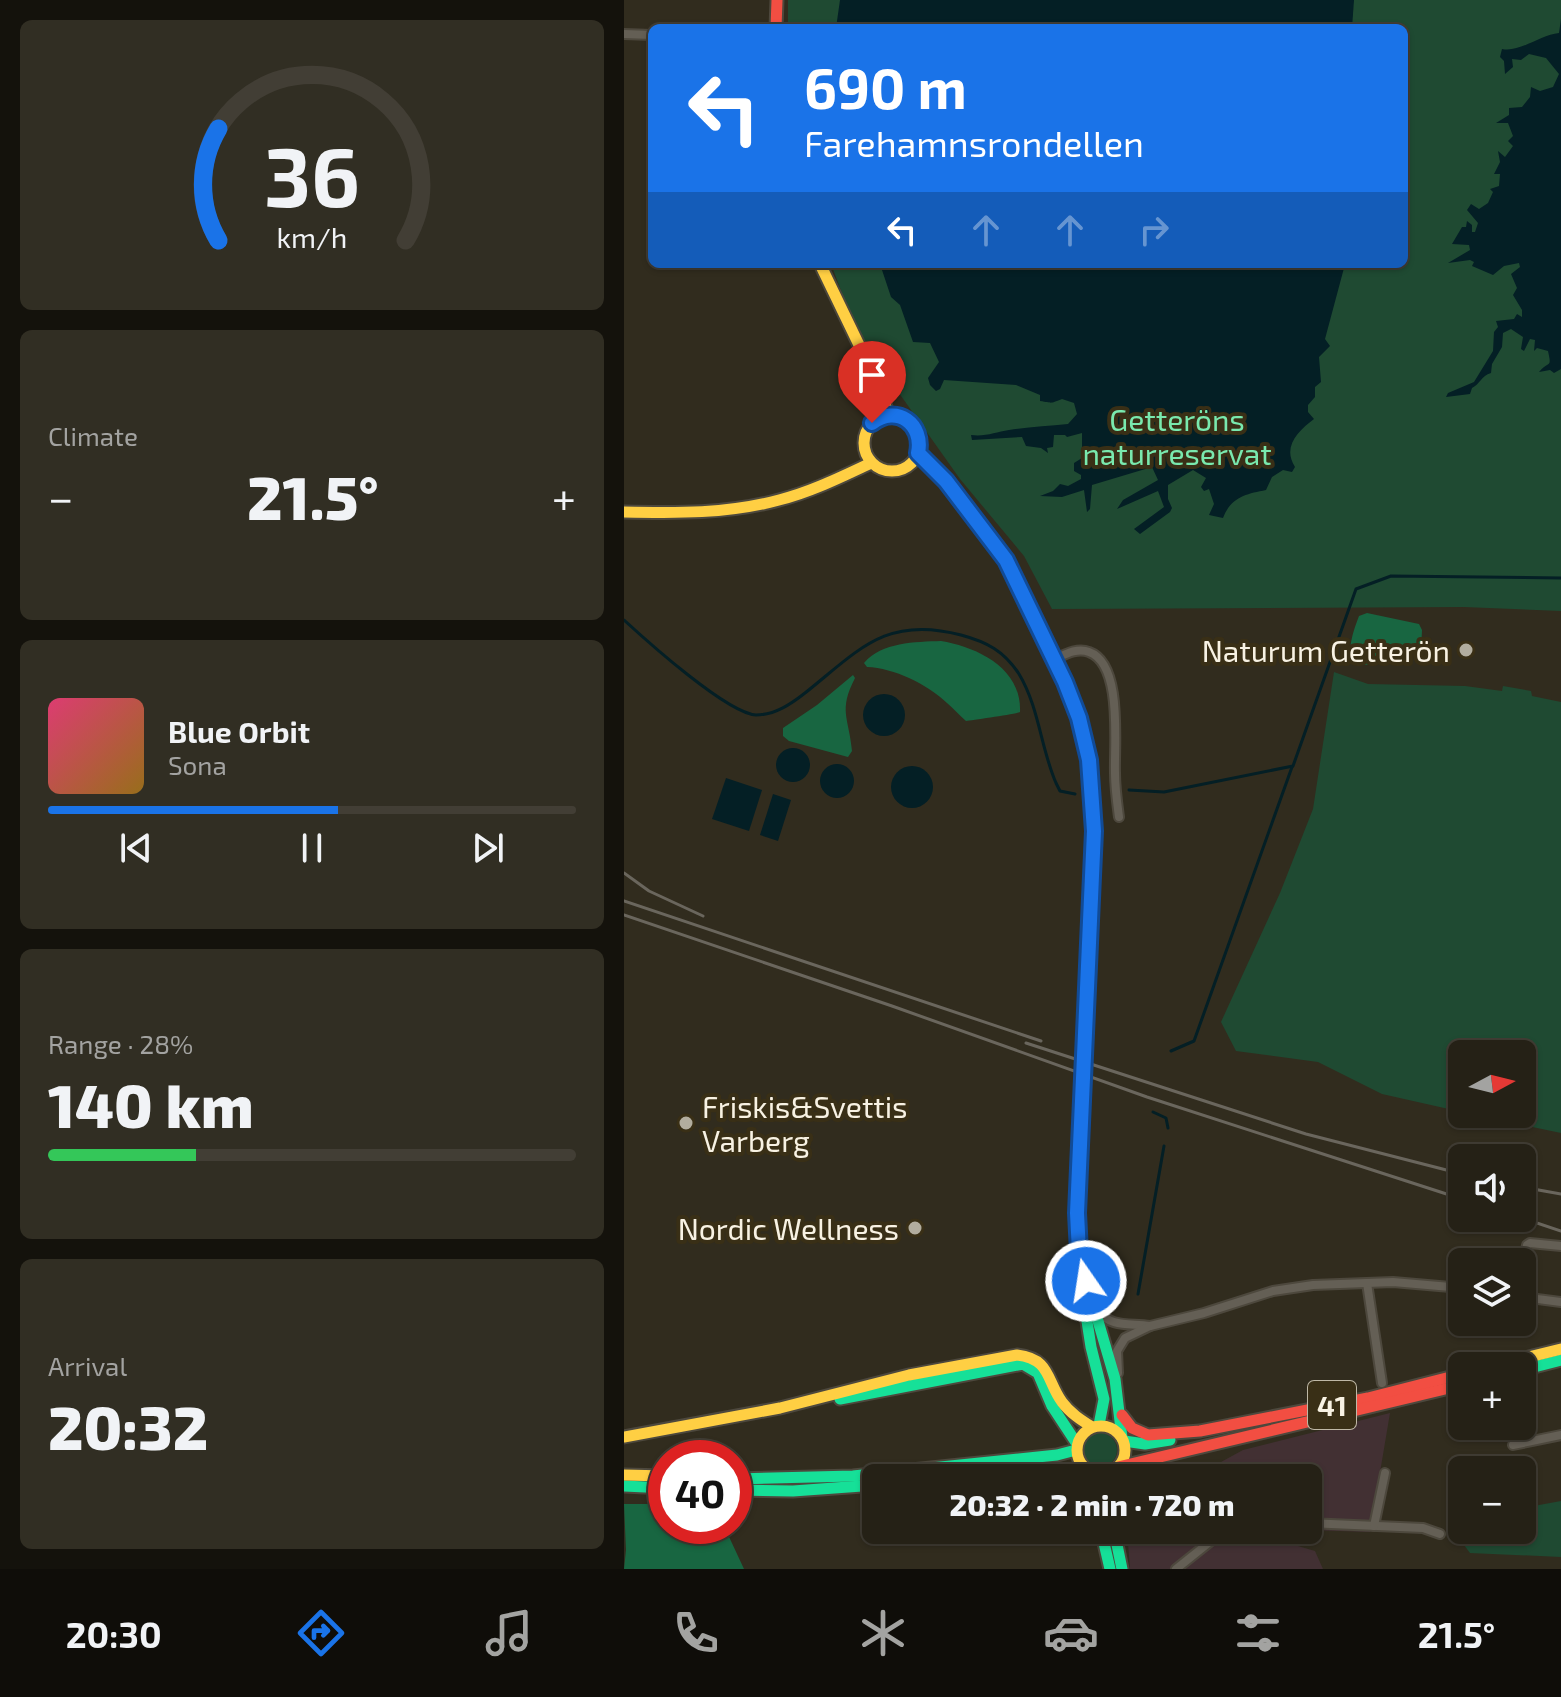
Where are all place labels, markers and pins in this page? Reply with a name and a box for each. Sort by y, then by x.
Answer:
pin [838,341,906,423]
place label: Naturum Getterön [1202,632,1450,668]
marker: Naturum Getterön [1457,641,1475,659]
place label: Friskis&Svettis Varberg [702,1088,907,1158]
marker: Friskis&Svettis Varberg [677,1114,695,1132]
place label: Nordic Wellness [678,1210,899,1246]
marker: Nordic Wellness [906,1219,924,1237]

